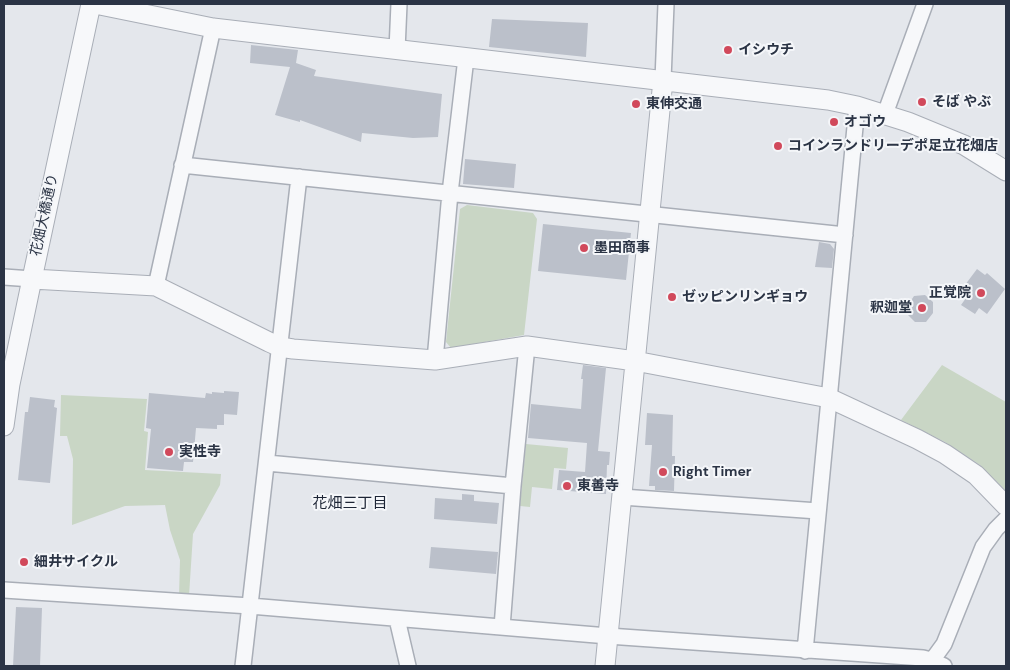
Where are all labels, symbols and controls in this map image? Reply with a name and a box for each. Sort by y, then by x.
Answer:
place label: イシウチ [738,42,794,58]
marker: イシウチ [722,44,734,56]
place label: そば やぶ [932,94,991,110]
place label: 東伸交通 [646,96,702,112]
marker: そば やぶ [916,96,928,108]
marker: 東伸交通 [630,98,642,110]
place label: オゴウ [844,114,886,130]
marker: オゴウ [828,116,840,128]
place label: コインランドリーデポ足立花畑店 [788,138,998,154]
marker: コインランドリーデポ足立花畑店 [772,140,784,152]
street label: 花畑大橋通り [28,172,62,258]
place label: 墨田商事 [594,240,650,256]
marker: 墨田商事 [578,242,590,254]
place label: 正覚院 [929,285,971,301]
marker: 正覚院 [975,287,987,299]
place label: ゼッピンリンギョウ [682,289,808,305]
marker: ゼッピンリンギョウ [666,291,678,303]
place label: 釈迦堂 [870,300,912,316]
marker: 釈迦堂 [916,302,928,314]
place label: 実性寺 [179,444,221,460]
marker: 実性寺 [163,446,175,458]
place label: Right Timer [673,464,752,480]
marker: Right Timer [657,466,669,478]
place label: 東善寺 [577,478,619,494]
marker: 東善寺 [561,480,573,492]
district label: 花畑三丁目 [313,495,387,513]
place label: 細井サイクル [34,554,118,570]
marker: 細井サイクル [18,556,30,568]

